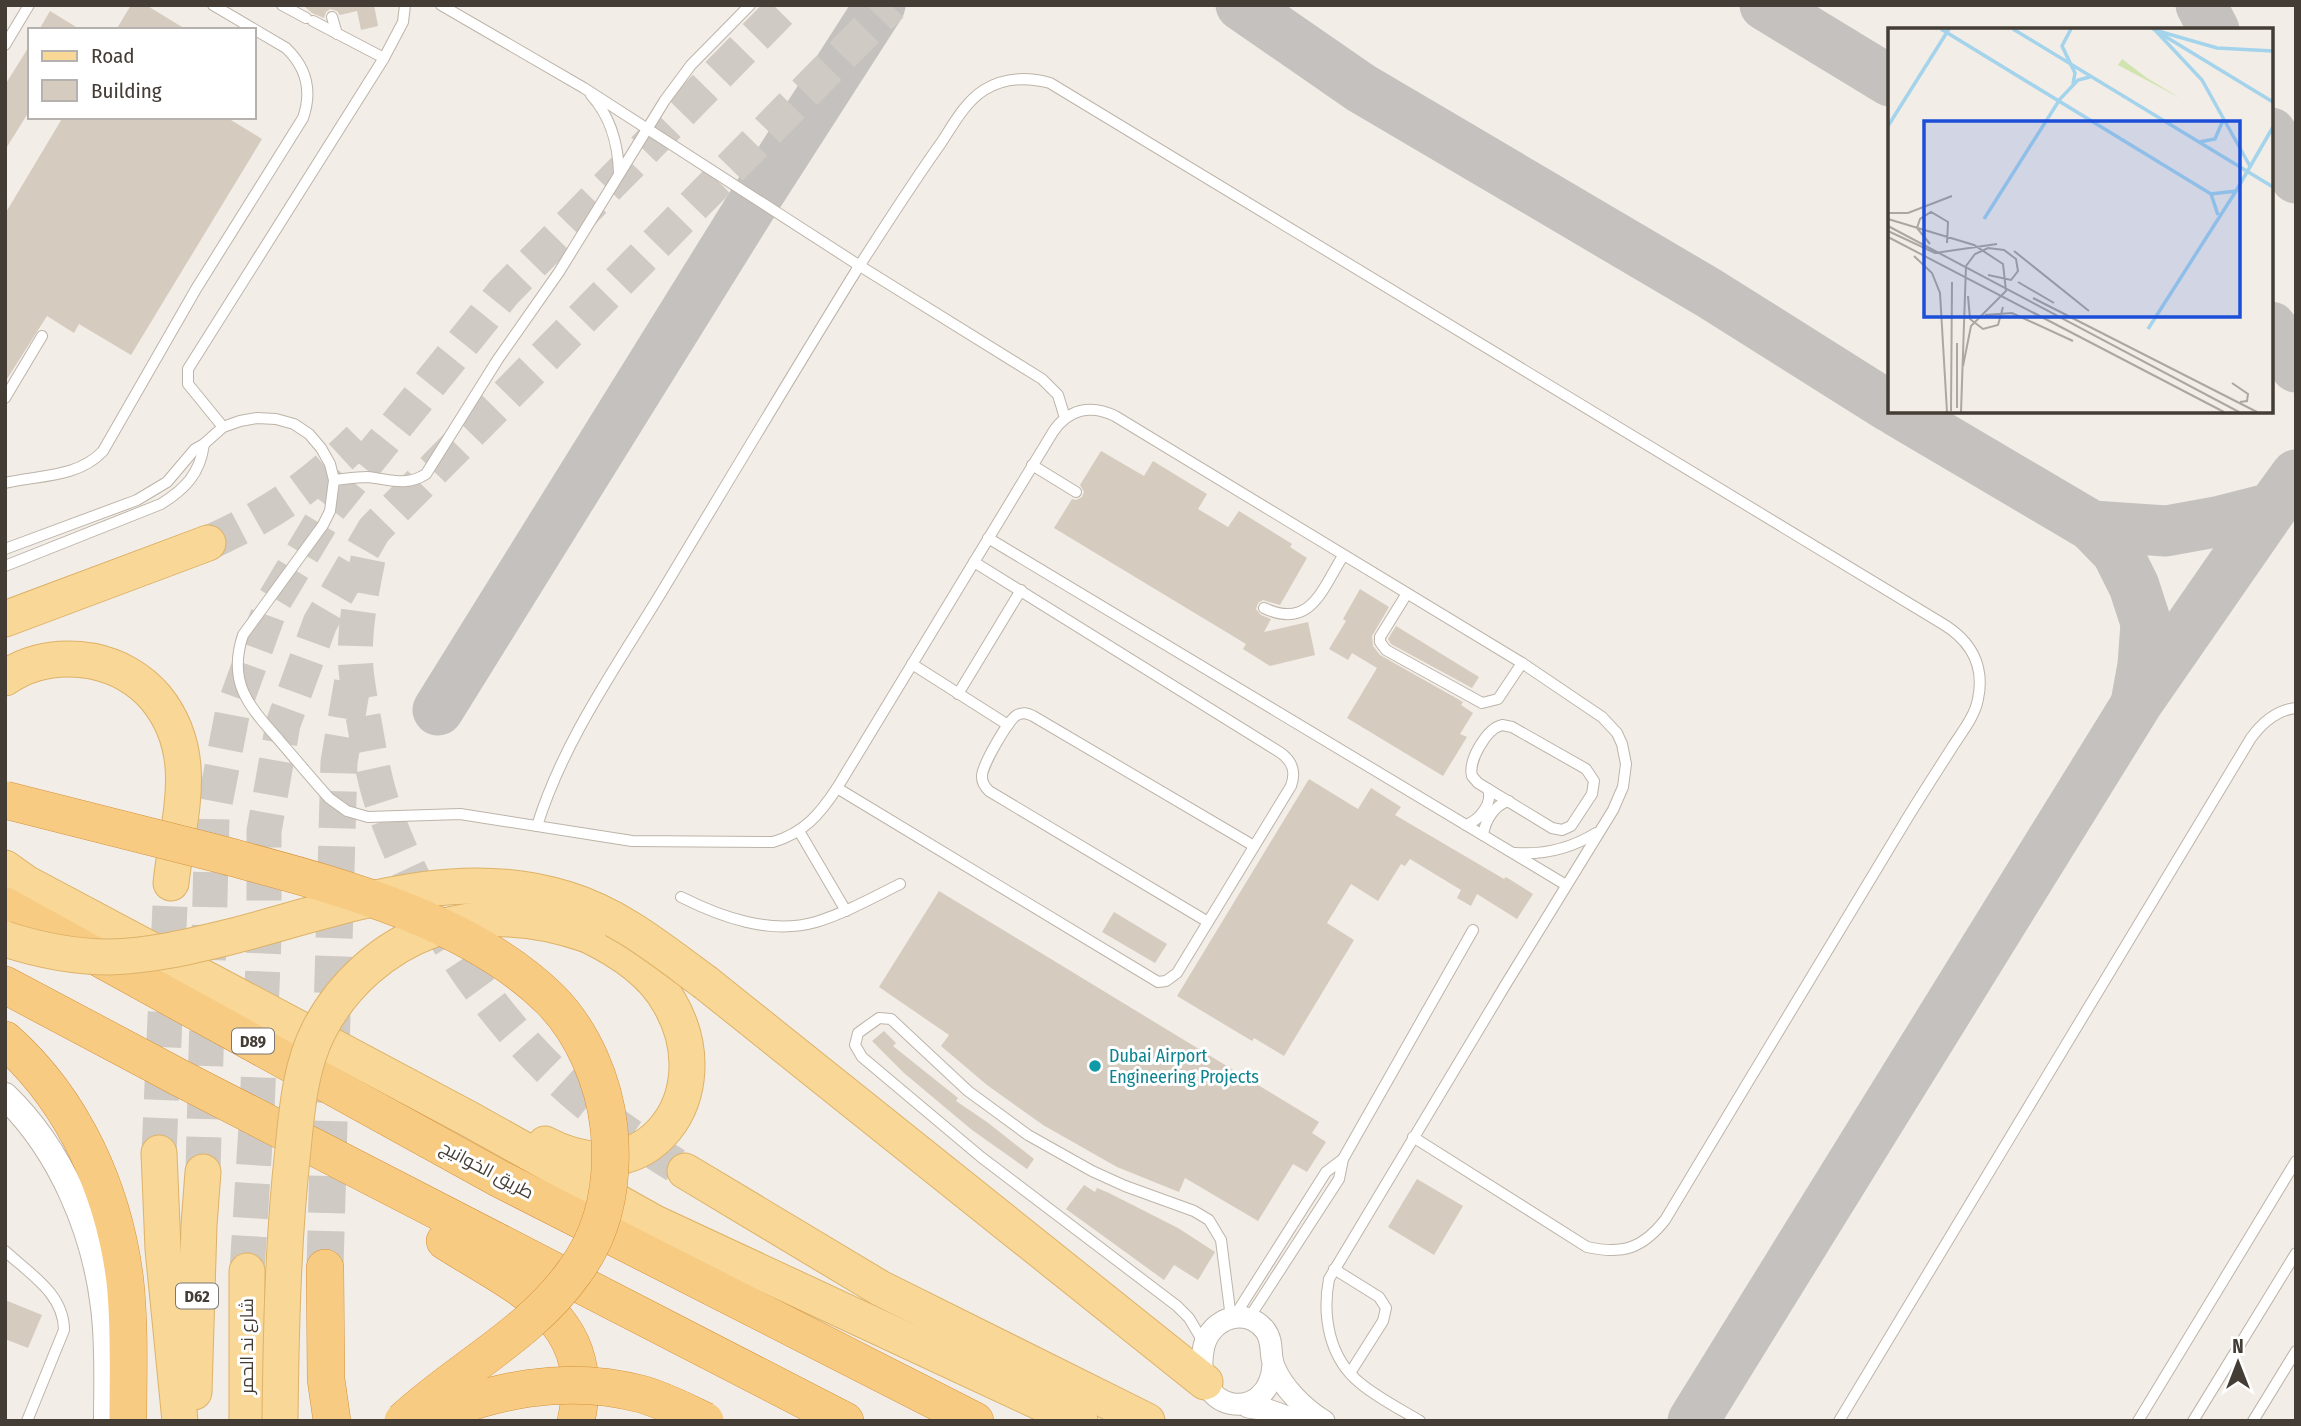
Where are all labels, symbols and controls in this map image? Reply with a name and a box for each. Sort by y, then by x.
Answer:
legend [28,28,256,119]
inset map [1888,28,2273,413]
text: Road [91,43,135,69]
text: Building [91,78,162,104]
road number: D89 [232,1028,274,1054]
place label: Dubai Airport Engineering Projects [1109,1045,1259,1088]
marker: Dubai Airport Engineering Projects [1087,1058,1103,1074]
street label: طريق الخوانيج [436,1136,537,1205]
road number: D62 [176,1284,218,1308]
street label: شارع ند الحمر [236,1298,259,1395]
north arrow [2203,1328,2273,1398]
text: N [2232,1335,2244,1358]

